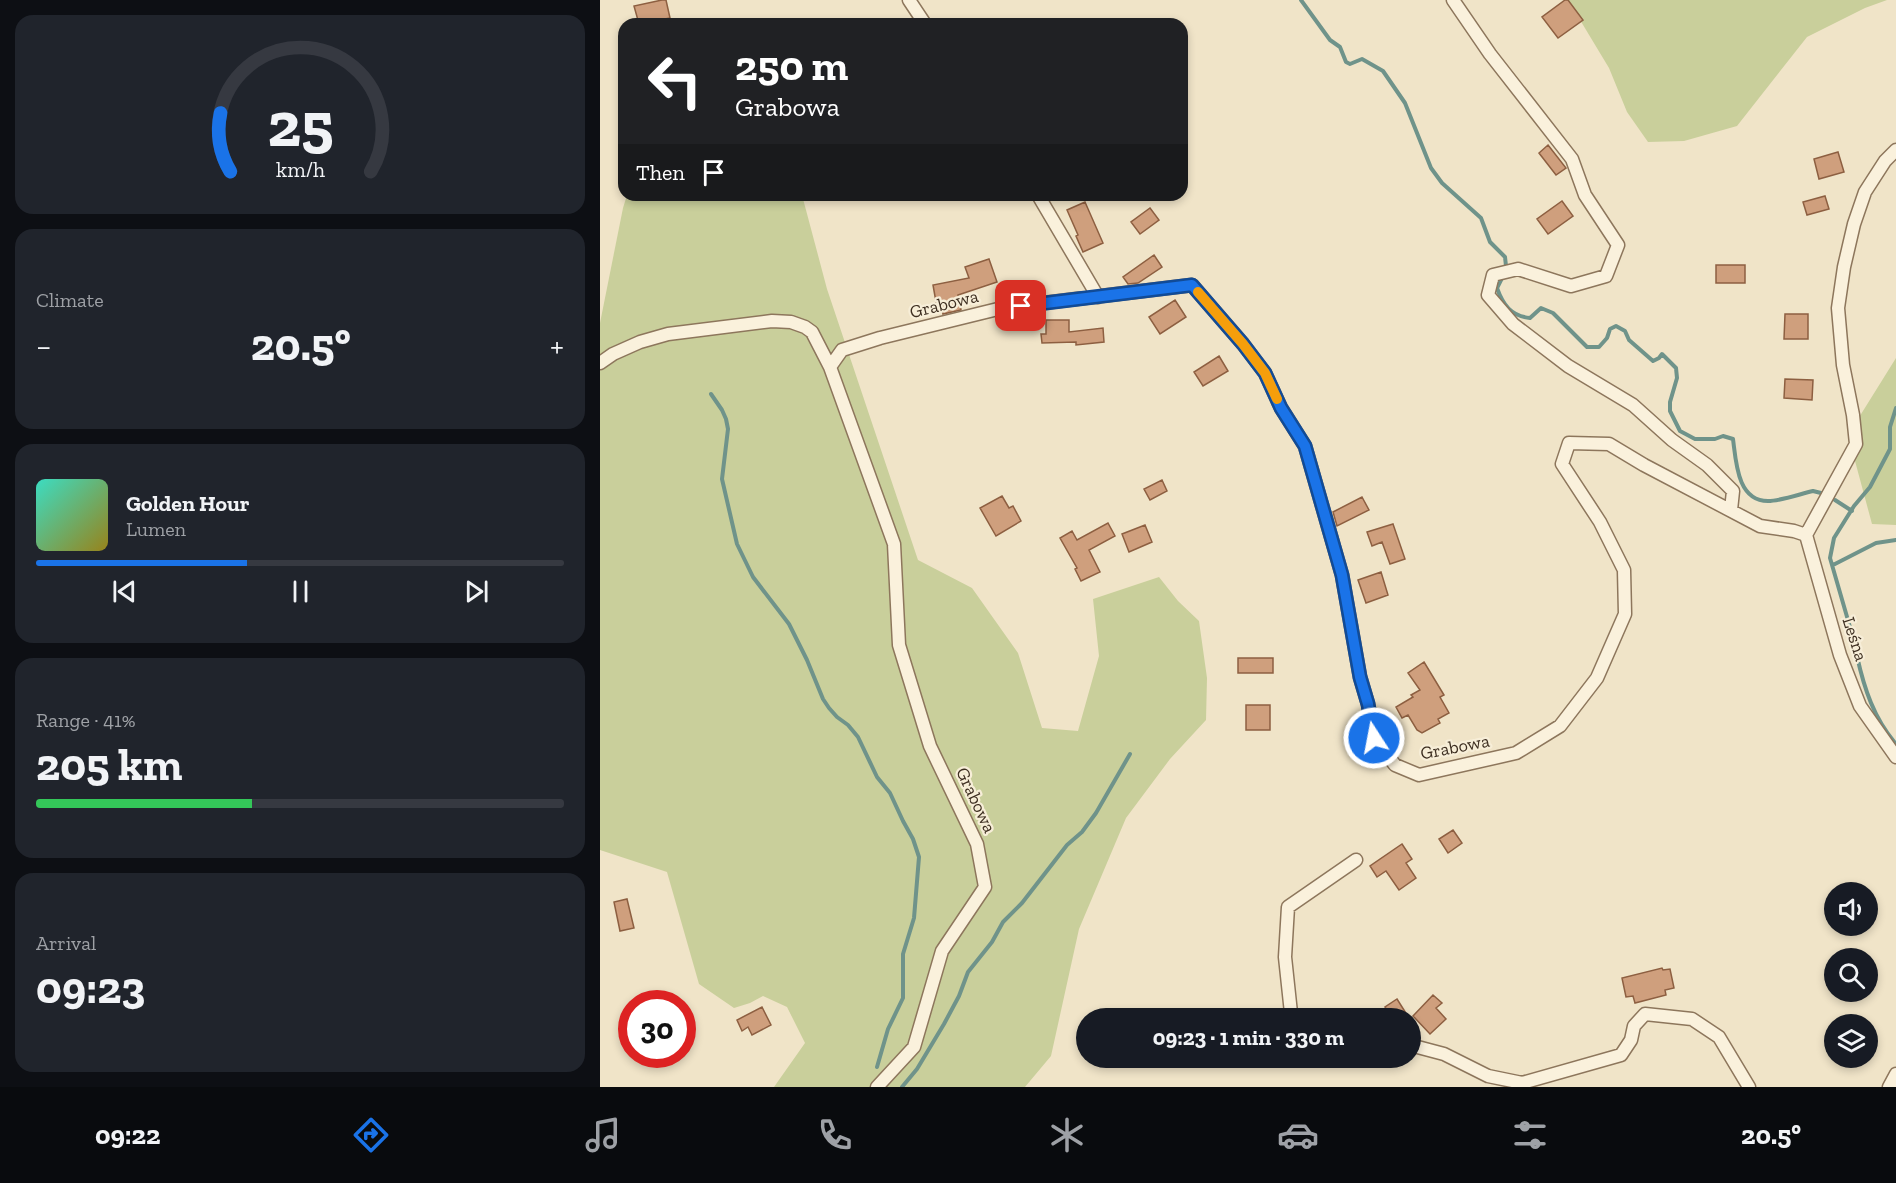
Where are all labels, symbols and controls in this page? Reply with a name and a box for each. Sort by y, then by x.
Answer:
text: 250 m [735,40,848,91]
icon: left [636,42,714,120]
text: 25 [267,87,333,162]
text: Grabowa [735,91,840,123]
icon: arrive [697,156,730,189]
text: km/h [276,157,324,182]
text: Then [636,159,685,186]
pin [995,280,1046,331]
street label: Grabowa [907,285,981,323]
text: Climate [36,288,104,312]
icon: arrive [1004,289,1037,322]
text: 20.5° [251,318,351,372]
text: − [36,326,51,365]
text: + [550,326,564,365]
text: Golden Hour [126,490,250,517]
text: Lumen [126,517,186,541]
icon: previous [108,575,141,608]
icon: pause [284,575,317,608]
icon: next [460,575,493,608]
street label: Leśna [1838,614,1873,664]
position arrow [1342,706,1406,770]
text: Range · 41% [36,708,136,732]
street label: Grabowa [1419,729,1492,764]
text: 205 km [36,738,182,792]
street label: Grabowa [951,764,1001,837]
map controls [1824,882,1878,1068]
button: sound [1824,882,1878,936]
text: Arrival [36,931,96,955]
button: search [1824,948,1878,1002]
text: 09:23 [36,961,145,1015]
speed limit sign: 30 [618,990,696,1068]
button: layers [1824,1014,1878,1068]
text: 09:23 · 1 min · 330 m [1153,1024,1344,1051]
icon: directions [350,1114,392,1156]
icon: music [582,1114,624,1156]
icon: phone [814,1114,856,1156]
icon: climate [1046,1114,1088,1156]
icon: car [1277,1114,1319,1156]
icon: filters [1509,1114,1551,1156]
text: 09:22 [95,1119,161,1151]
text: 20.5° [1741,1119,1801,1151]

